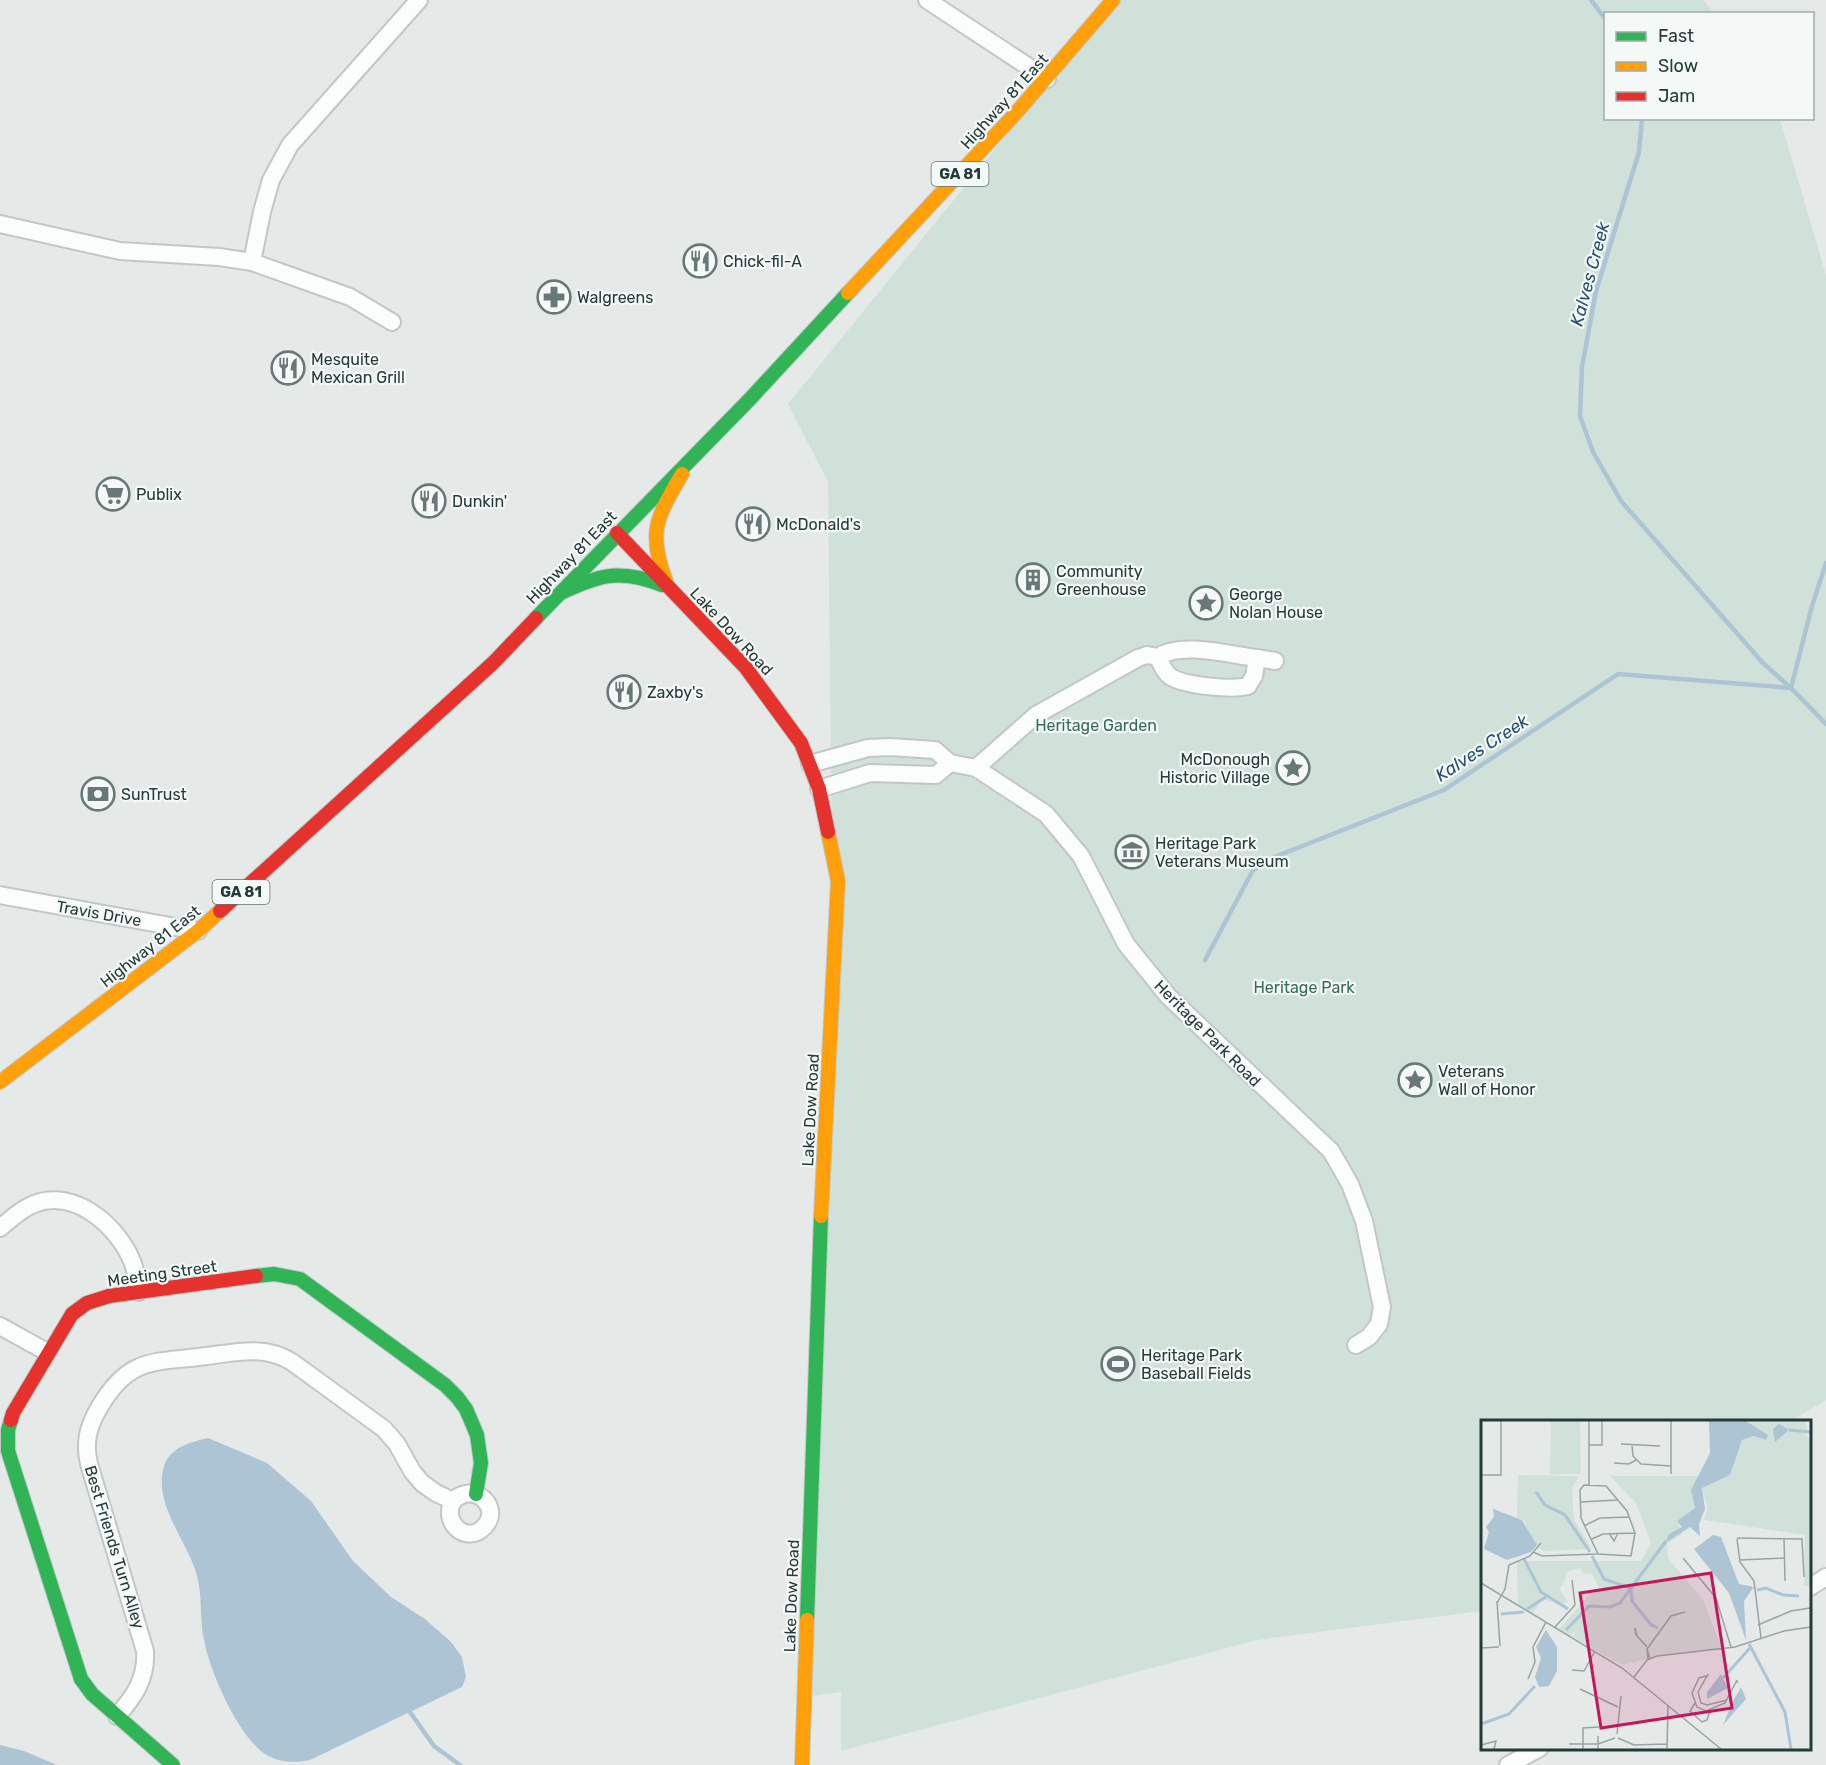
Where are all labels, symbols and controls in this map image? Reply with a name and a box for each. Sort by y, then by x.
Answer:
legend [1604,12,1814,120]
text: Fast [1658,25,1694,47]
street label: Highway 81 East [957,50,1052,153]
text: Slow [1658,55,1698,77]
text: Jam [1658,85,1695,107]
road number: GA 81 [932,162,988,186]
water label: Kalves Creek [1566,219,1615,329]
restaurant icon: Chick-fil-A [682,243,718,279]
place label: Chick-fil-A [723,252,802,271]
pharmacy icon: Walgreens [536,279,572,315]
place label: Walgreens [577,288,653,307]
restaurant icon: Mesquite Mexican Grill [270,350,306,386]
place label: Mesquite Mexican Grill [311,350,405,387]
supermarket icon: Publix [95,476,131,512]
restaurant icon: Dunkin' [411,483,447,519]
place label: Publix [136,485,182,504]
place label: Dunkin' [452,492,507,511]
restaurant icon: McDonald's [735,506,771,542]
street label: Highway 81 East [522,507,621,608]
place label: McDonald's [776,515,861,534]
building icon: Community Greenhouse [1015,562,1051,598]
place label: Community Greenhouse [1056,562,1146,599]
street label: Lake Dow Road [686,584,777,679]
place icon: George Nolan House [1188,585,1224,621]
place label: George Nolan House [1229,585,1323,622]
restaurant icon: Zaxby's [606,674,642,710]
place label: Zaxby's [647,683,703,702]
water label: Kalves Creek [1431,709,1533,786]
park label: Heritage Garden [1035,716,1157,735]
place label: McDonough Historic Village [1159,750,1270,787]
place icon: McDonough Historic Village [1275,750,1311,786]
bank icon: SunTrust [80,776,116,812]
place label: SunTrust [121,785,187,804]
museum icon: Heritage Park Veterans Museum [1114,834,1150,870]
place label: Heritage Park Veterans Museum [1155,834,1289,871]
road number: GA 81 [212,880,270,904]
street label: Travis Drive [55,897,143,930]
street label: Highway 81 East [96,901,204,991]
street label: Heritage Park Road [1150,976,1265,1091]
park label: Heritage Park [1253,978,1355,997]
street label: Lake Dow Road [798,1053,823,1167]
place icon: Veterans Wall of Honor [1397,1062,1433,1098]
place label: Veterans Wall of Honor [1438,1062,1535,1099]
street label: Meeting Street [106,1256,218,1291]
sports icon: Heritage Park Baseball Fields [1100,1346,1136,1382]
place label: Heritage Park Baseball Fields [1141,1346,1251,1383]
inset map [1481,1420,1811,1750]
street label: Best Friends Turn Alley [81,1463,148,1631]
street label: Lake Dow Road [780,1539,803,1653]

